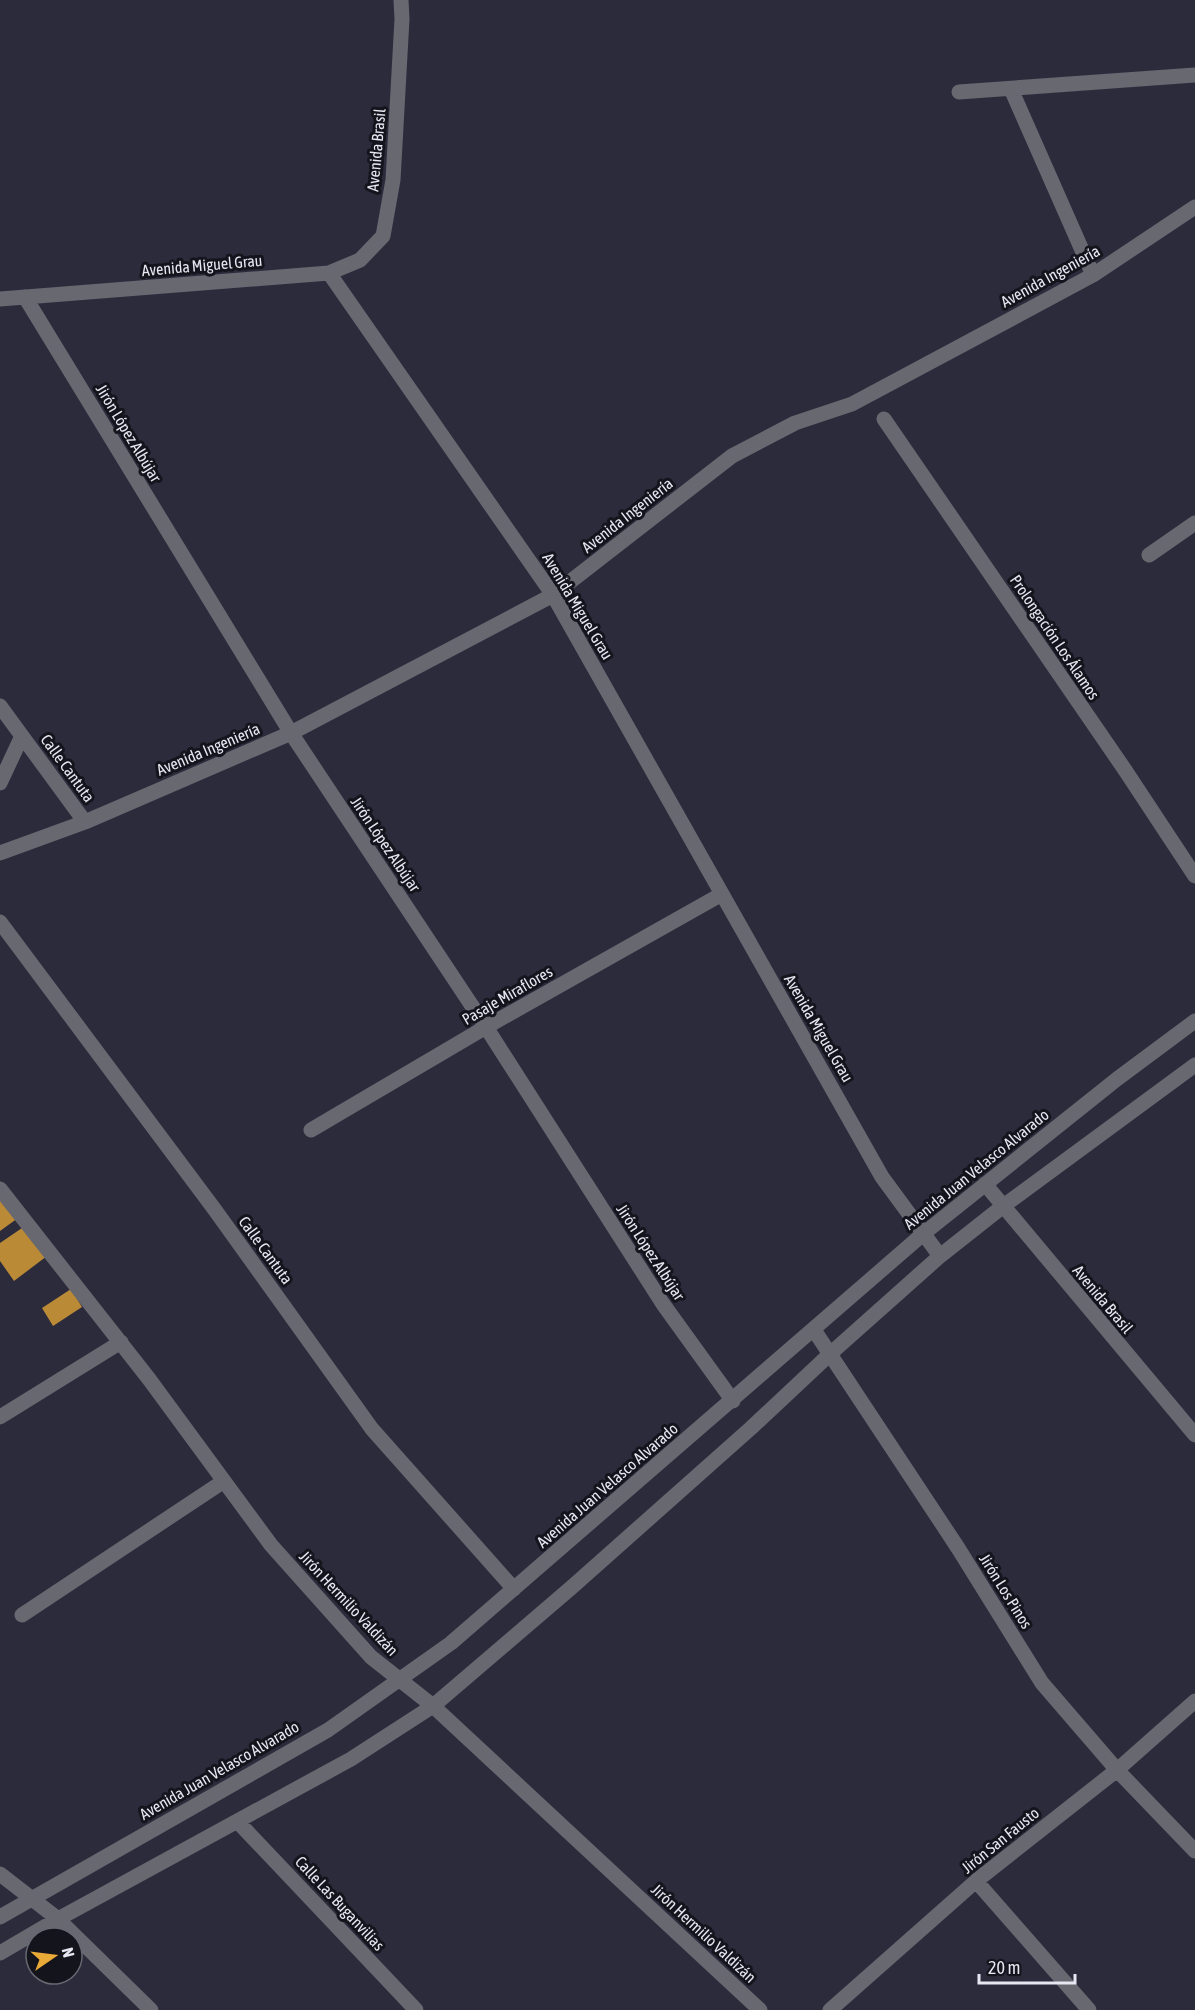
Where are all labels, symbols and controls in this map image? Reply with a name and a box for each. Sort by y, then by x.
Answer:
street label: Avenida Brasil [363,107,389,192]
street label: Avenida Ingeniería [997,241,1103,312]
street label: Avenida Miguel Grau [141,251,263,280]
street label: Jirón López Albújar [92,381,165,486]
street label: Avenida Ingeniería [578,474,677,557]
street label: Avenida Miguel Grau [538,550,617,663]
street label: Prolongación Los Álamos [1006,571,1104,704]
street label: Avenida Ingeniería [154,719,263,780]
street label: Calle Cantuta [37,731,99,805]
street label: Jirón López Albújar [347,793,425,896]
street label: Pasaje Miraflores [459,962,556,1029]
street label: Avenida Miguel Grau [780,971,857,1085]
street label: Avenida Juan Velasco Alvarado [900,1105,1052,1233]
street label: Jirón López Albújar [612,1201,689,1304]
street label: Calle Cantuta [235,1213,297,1287]
street label: Avenida Brasil [1069,1261,1137,1337]
street label: Avenida Juan Velasco Alvarado [533,1419,681,1551]
street label: Jirón Hermilio Valdizán [296,1547,402,1659]
street label: Jirón Los Pinos [976,1550,1036,1632]
street label: Avenida Juan Velasco Alvarado [136,1717,302,1823]
street label: Jirón San Fausto [958,1803,1042,1877]
street label: Calle Las Buganvilias [291,1852,389,1955]
street label: Jirón Hermilio Valdizán [648,1880,760,1986]
north arrow [24,1926,84,1986]
text: N [59,1946,78,1959]
scale bar [979,1947,1075,1985]
text: 20 m [988,1957,1020,1978]

